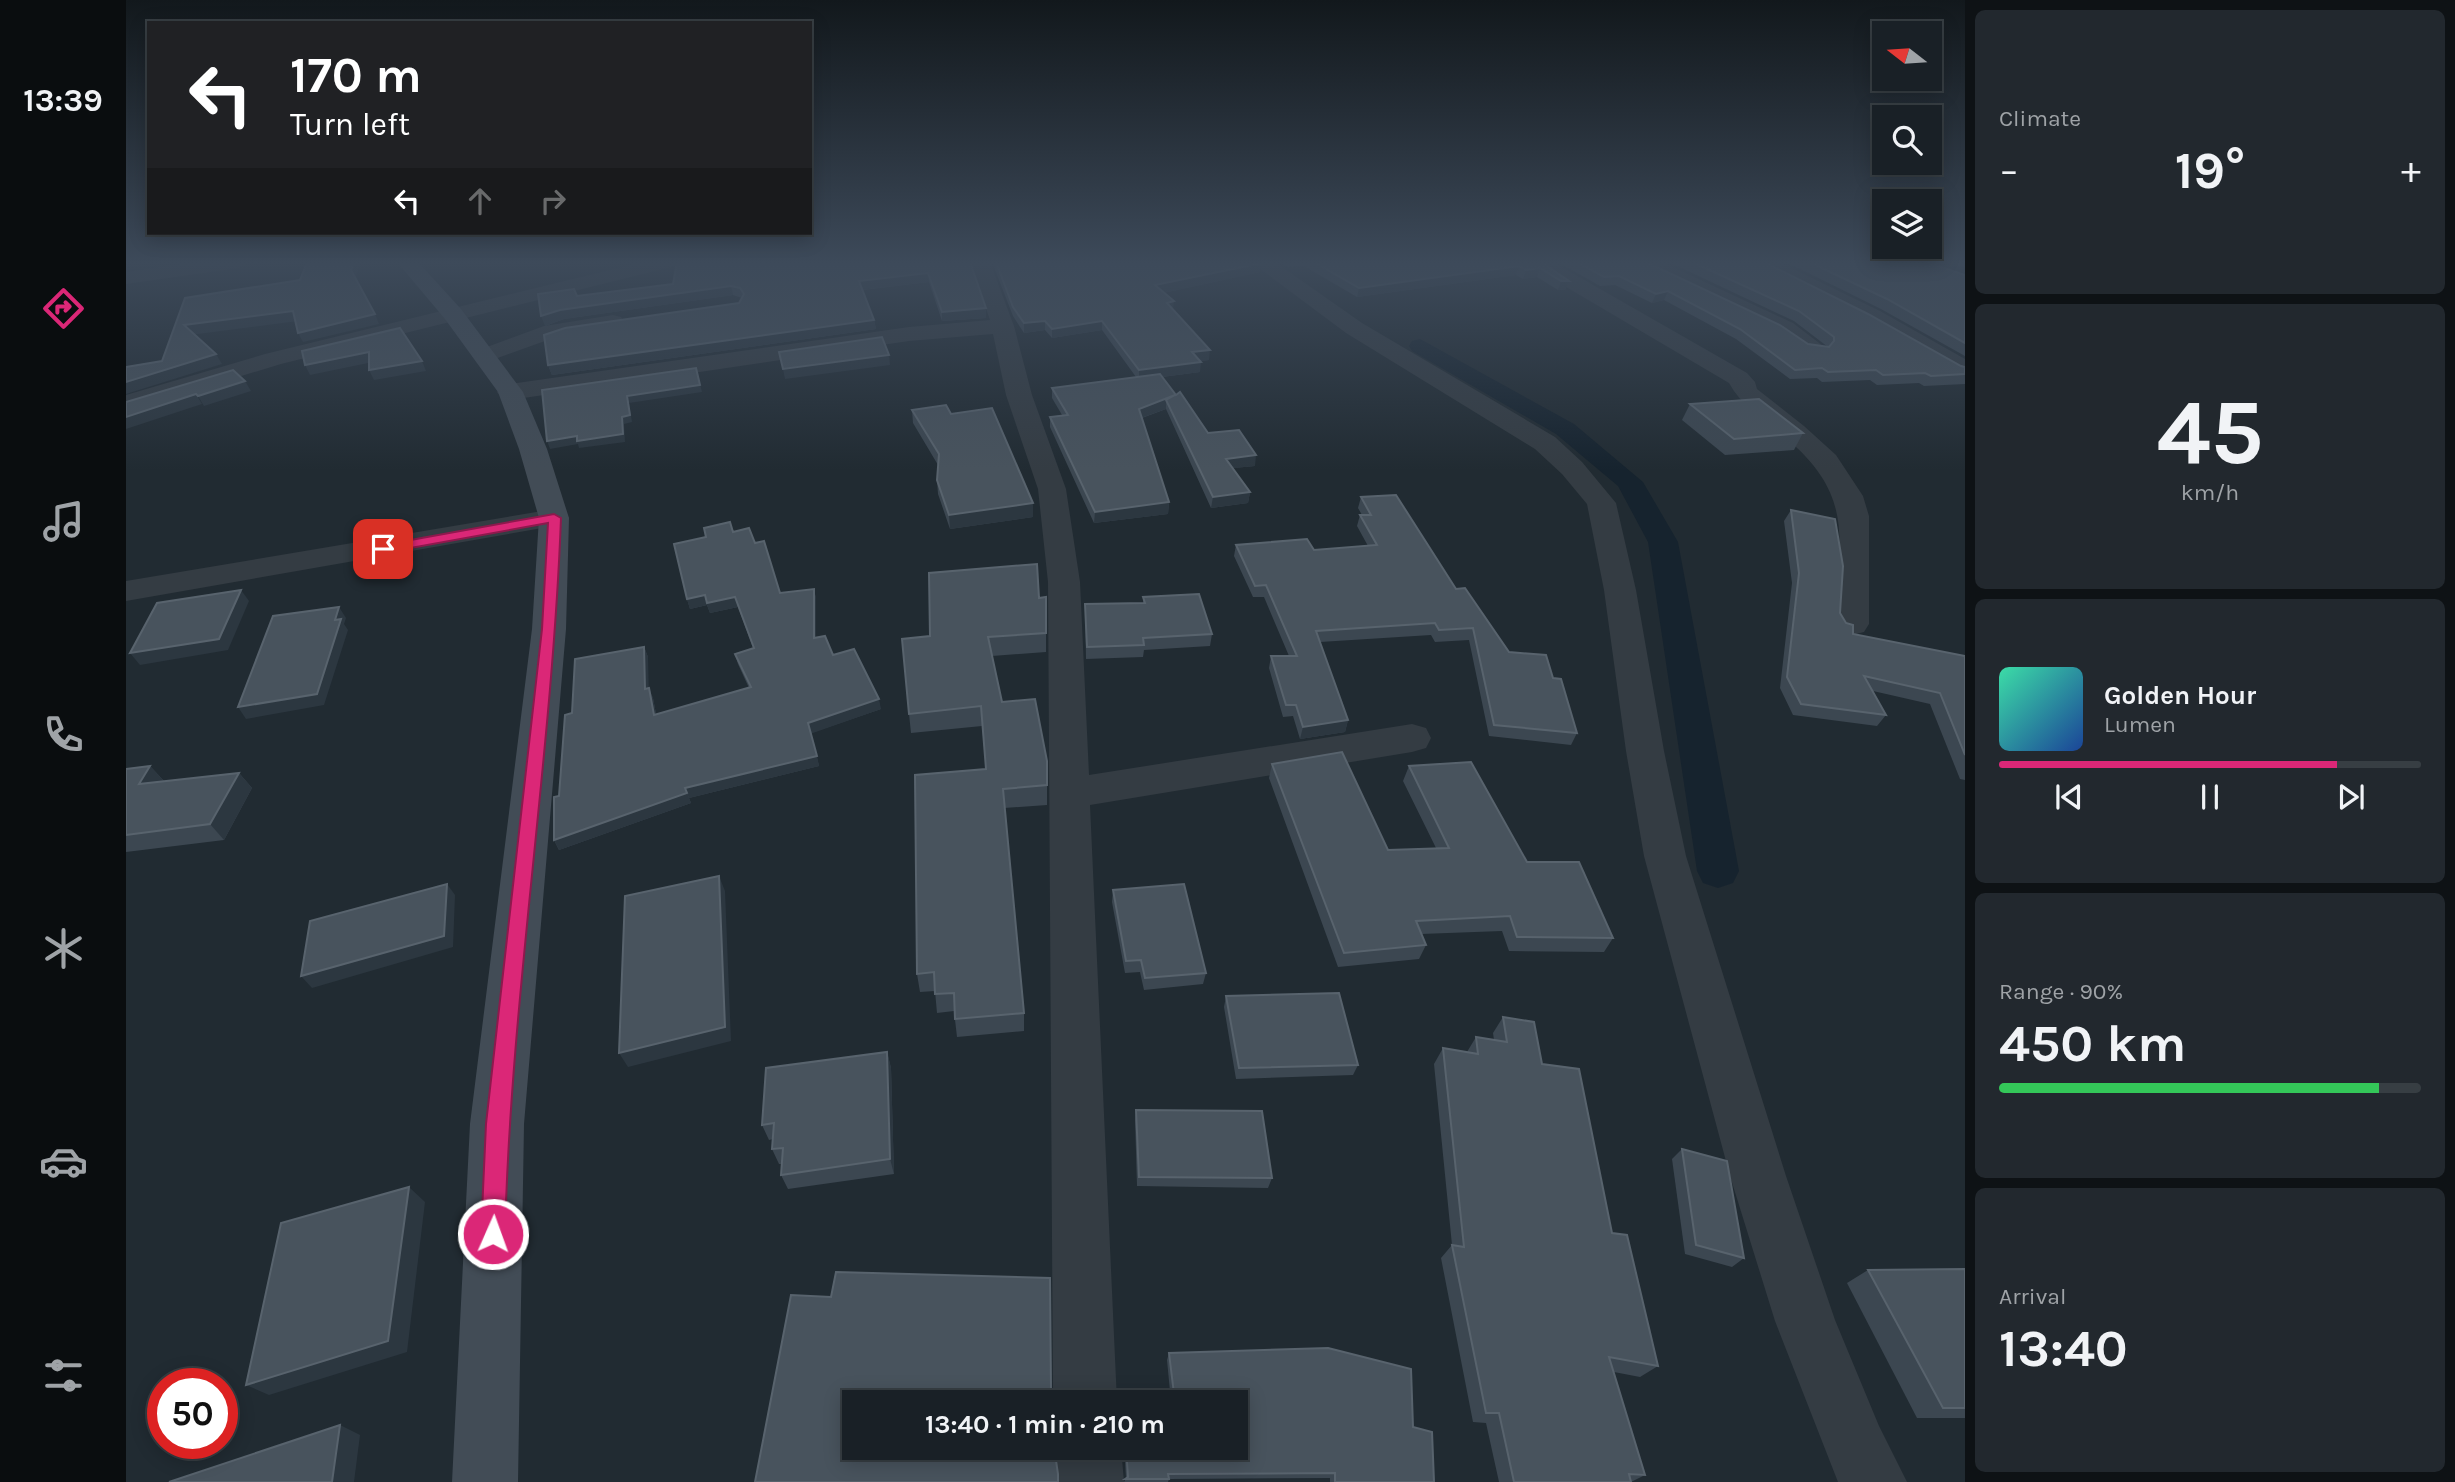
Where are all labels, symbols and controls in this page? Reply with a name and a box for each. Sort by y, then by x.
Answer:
north arrow [1872,21,1942,91]
map controls [1872,21,1942,259]
text: 170 m [290,47,422,104]
icon: left [175,49,266,140]
text: 13:39 [23,82,103,119]
button: search [1872,105,1942,175]
text: Climate [1999,105,2081,132]
text: Turn left [290,106,410,143]
text: 19° [2175,140,2245,201]
text: − [1999,148,2019,193]
text: + [2401,148,2421,193]
icon: left [388,182,426,220]
icon: ahead [461,182,499,220]
icon: right [534,182,572,220]
button: layers [1872,189,1942,259]
icon: directions [39,284,88,333]
text: 45 [2156,380,2264,486]
text: km/h [2181,479,2239,506]
icon: music [39,497,88,546]
pin [353,519,413,579]
icon: arrive [364,530,402,568]
text: Golden Hour [2104,680,2256,711]
icon: phone [39,710,88,759]
text: Lumen [2104,711,2176,738]
icon: previous [2050,778,2088,816]
icon: pause [2191,778,2229,816]
icon: next [2332,778,2370,816]
icon: climate [39,924,88,973]
text: Range · 90% [1999,978,2123,1005]
text: 450 km [1999,1013,2186,1074]
icon: car [39,1137,88,1186]
position arrow [456,1197,530,1271]
text: Arrival [1999,1283,2066,1310]
text: 13:40 [1999,1318,2128,1379]
icon: filters [39,1351,88,1400]
speed limit sign: 50 [147,1368,238,1459]
text: 13:40 · 1 min · 210 m [925,1409,1165,1440]

